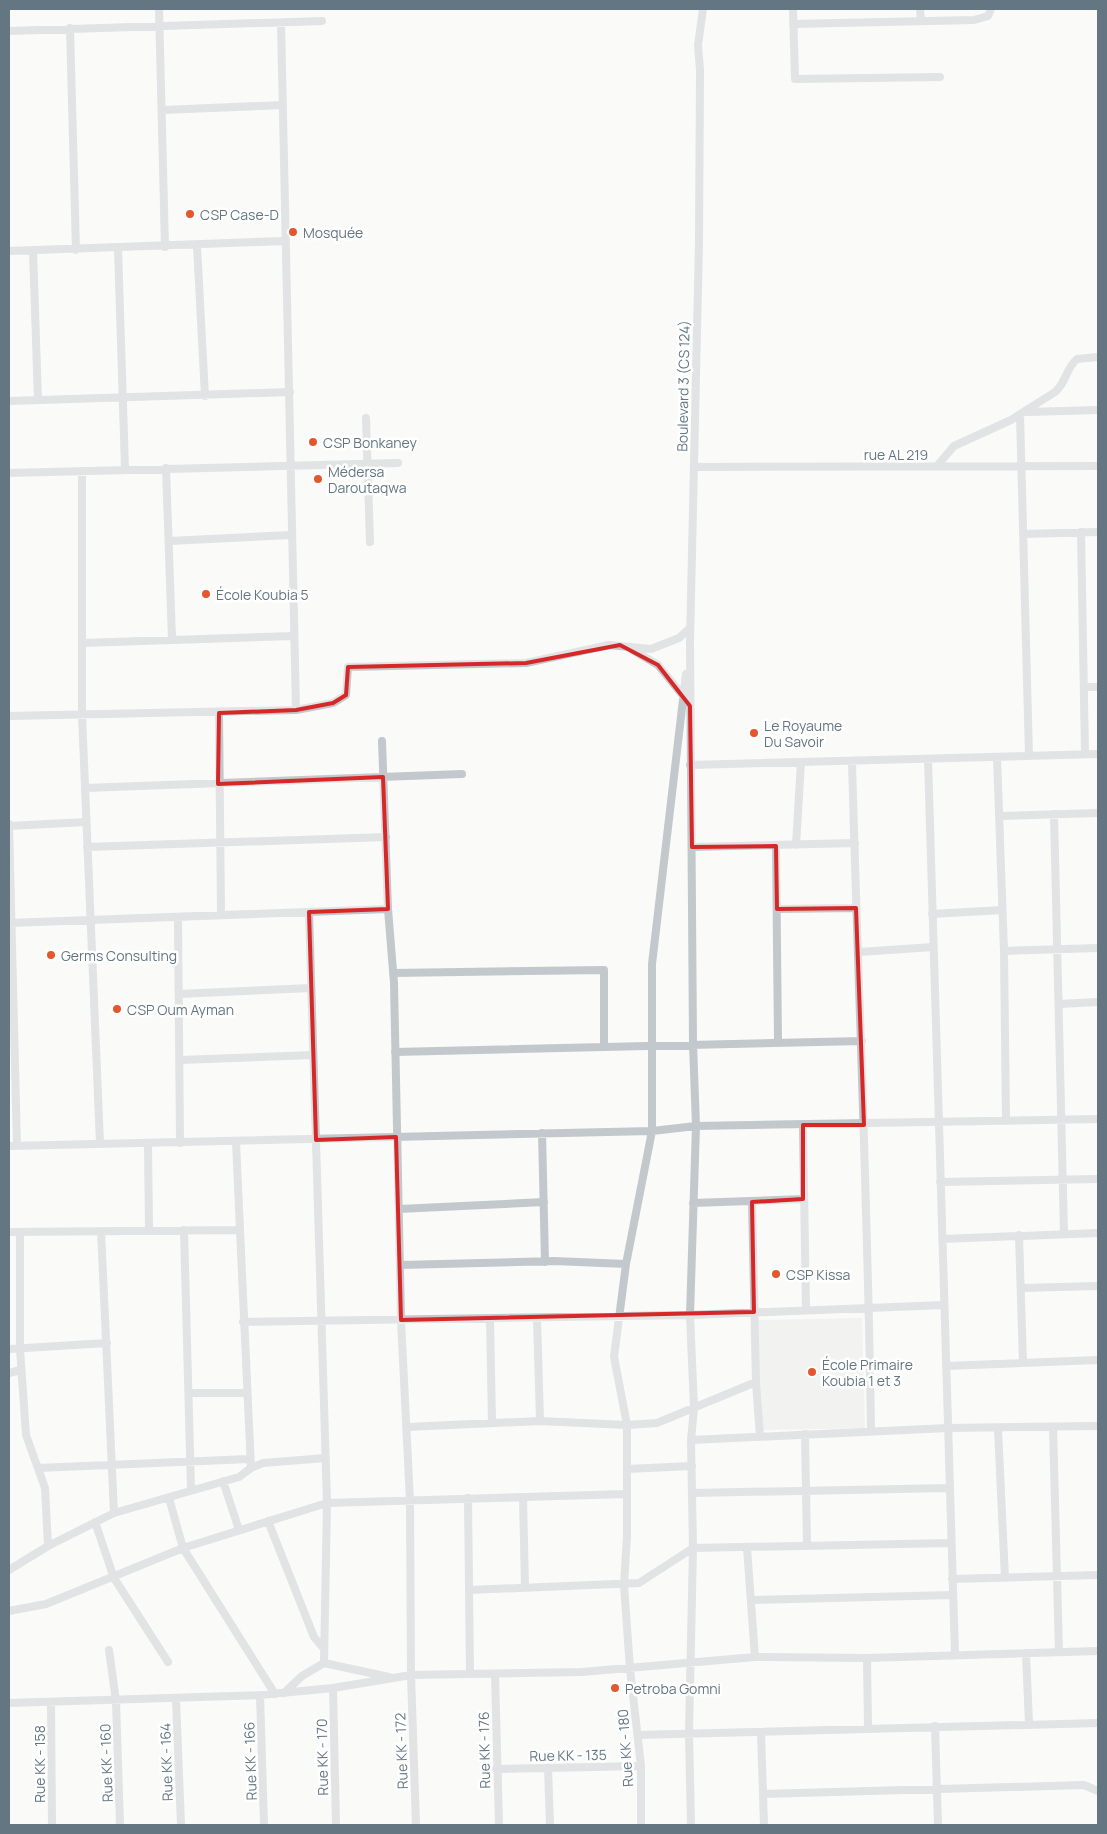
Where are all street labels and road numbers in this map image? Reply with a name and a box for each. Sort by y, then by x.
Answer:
street label: Boulevard 3 (CS 124) [672,320,694,452]
street label: rue AL 219 [864,445,928,464]
street label: Rue KK - 180 [613,1708,637,1788]
street label: Rue KK - 176 [474,1711,494,1789]
street label: Rue KK - 172 [390,1712,412,1790]
street label: Rue KK - 170 [312,1718,332,1796]
street label: Rue KK - 166 [239,1721,261,1801]
street label: Rue KK - 160 [95,1723,117,1803]
street label: Rue KK - 164 [155,1723,177,1801]
street label: Rue KK - 158 [30,1725,49,1803]
street label: Rue KK - 135 [529,1745,607,1765]

